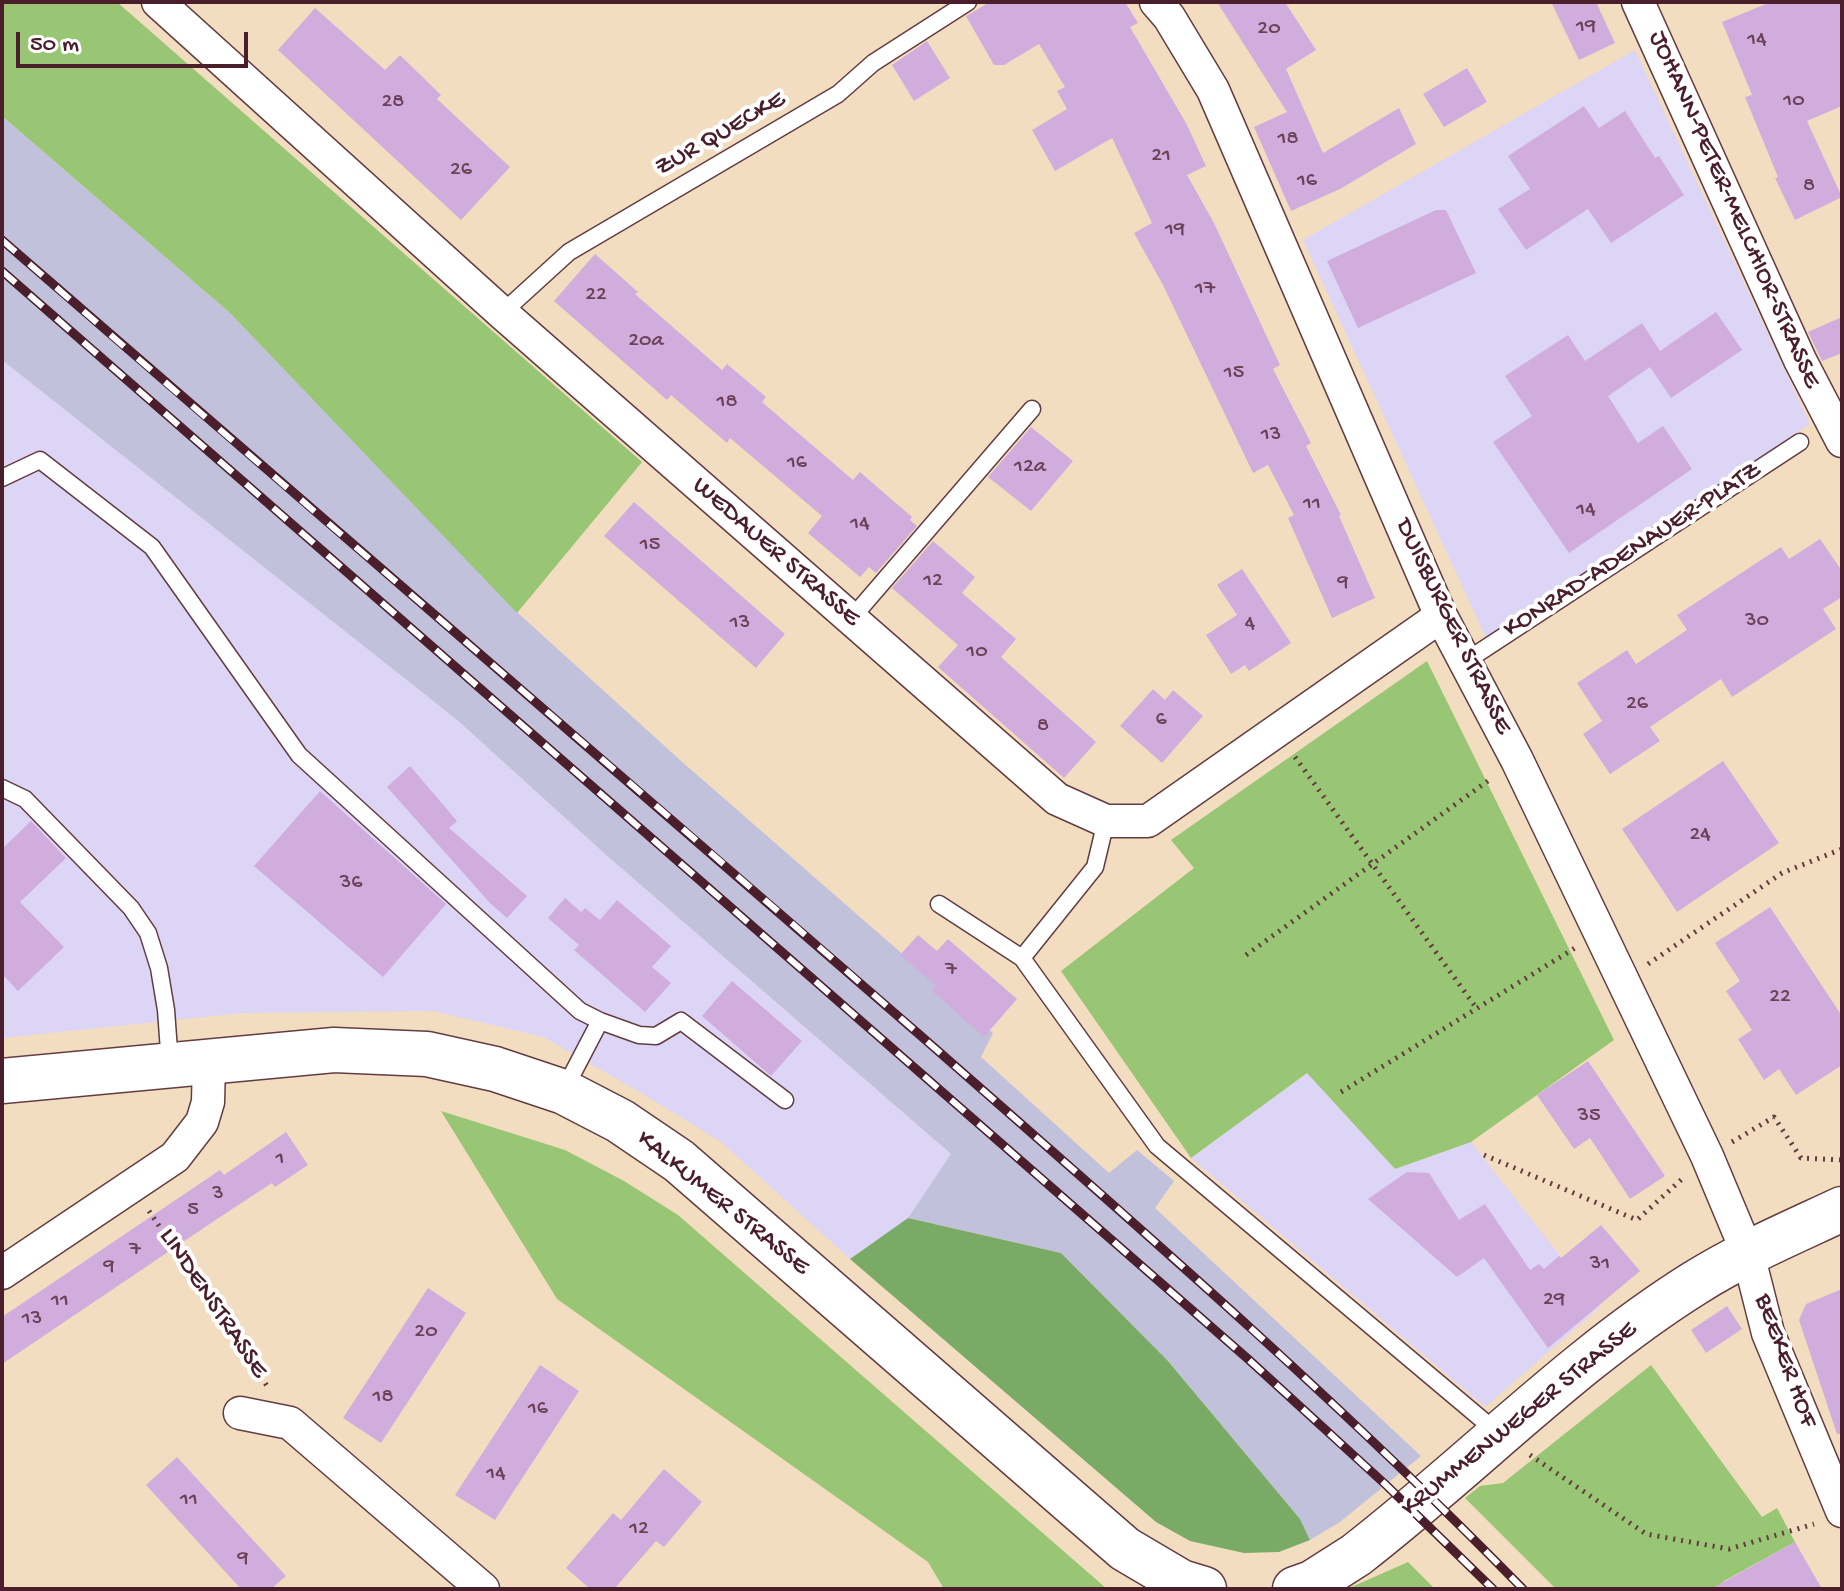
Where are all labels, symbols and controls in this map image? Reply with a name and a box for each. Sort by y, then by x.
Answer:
house number: 19 [1576,15,1596,41]
scale bar [20,16,252,66]
house number: 20 [1257,17,1281,43]
street label: JOHANN-PETER-MELCHIOR-STRASSE [1640,26,1826,394]
house number: 14 [1747,28,1767,54]
text: 50 m [30,31,79,60]
street label: ZUR QUECKE [650,85,792,185]
house number: 10 [1783,89,1805,115]
house number: 28 [382,90,404,116]
house number: 18 [1278,127,1298,153]
house number: 21 [1151,144,1171,170]
house number: 26 [450,158,472,184]
house number: 16 [1297,169,1317,195]
house number: 8 [1803,174,1815,200]
house number: 19 [1165,218,1185,244]
house number: 17 [1195,277,1215,303]
house number: 22 [585,283,607,309]
house number: 20a [628,329,664,355]
house number: 15 [1224,361,1244,387]
house number: 18 [717,390,737,416]
house number: 13 [1261,423,1281,449]
house number: 16 [787,451,807,477]
house number: 12a [1014,455,1046,481]
street label: KONRAD-ADENAUER-PLATZ [1498,456,1768,646]
street label: WEDAUER STRASSE [684,471,866,635]
house number: 11 [1303,492,1321,518]
house number: 14 [1576,498,1596,524]
house number: 14 [850,512,870,538]
street label: DUISBURGER STRASSE [1386,514,1518,740]
house number: 15 [640,533,660,559]
house number: 12 [923,569,943,595]
house number: 9 [1337,571,1349,597]
house number: 30 [1745,609,1769,635]
house number: 13 [730,611,750,637]
house number: 4 [1245,612,1255,638]
house number: 10 [966,640,988,666]
house number: 26 [1626,692,1648,718]
house number: 6 [1155,708,1167,734]
house number: 8 [1037,714,1049,740]
house number: 24 [1689,823,1711,849]
house number: 36 [340,871,362,897]
house number: 7 [945,958,957,984]
house number: 22 [1769,985,1791,1011]
house number: 35 [1578,1104,1600,1130]
street label: KALKUMER STRASSE [629,1125,815,1283]
house number: 1 [276,1147,284,1173]
house number: 3 [212,1182,224,1208]
house number: 5 [187,1198,199,1224]
street label: LINDENSTRASSE [150,1223,274,1385]
house number: 7 [129,1238,141,1264]
house number: 31 [1590,1252,1610,1278]
house number: 9 [103,1255,115,1281]
house number: 29 [1543,1288,1565,1314]
house number: 11 [51,1289,69,1315]
street label: BEEKER HOF [1745,1290,1823,1432]
house number: 13 [22,1307,42,1333]
street label: KRUMMENWEGER STRASSE [1396,1315,1644,1525]
house number: 20 [414,1320,438,1346]
house number: 18 [373,1385,393,1411]
house number: 16 [528,1397,548,1423]
house number: 14 [486,1462,506,1488]
house number: 11 [180,1488,198,1514]
house number: 12 [629,1517,649,1543]
house number: 9 [237,1547,249,1573]

